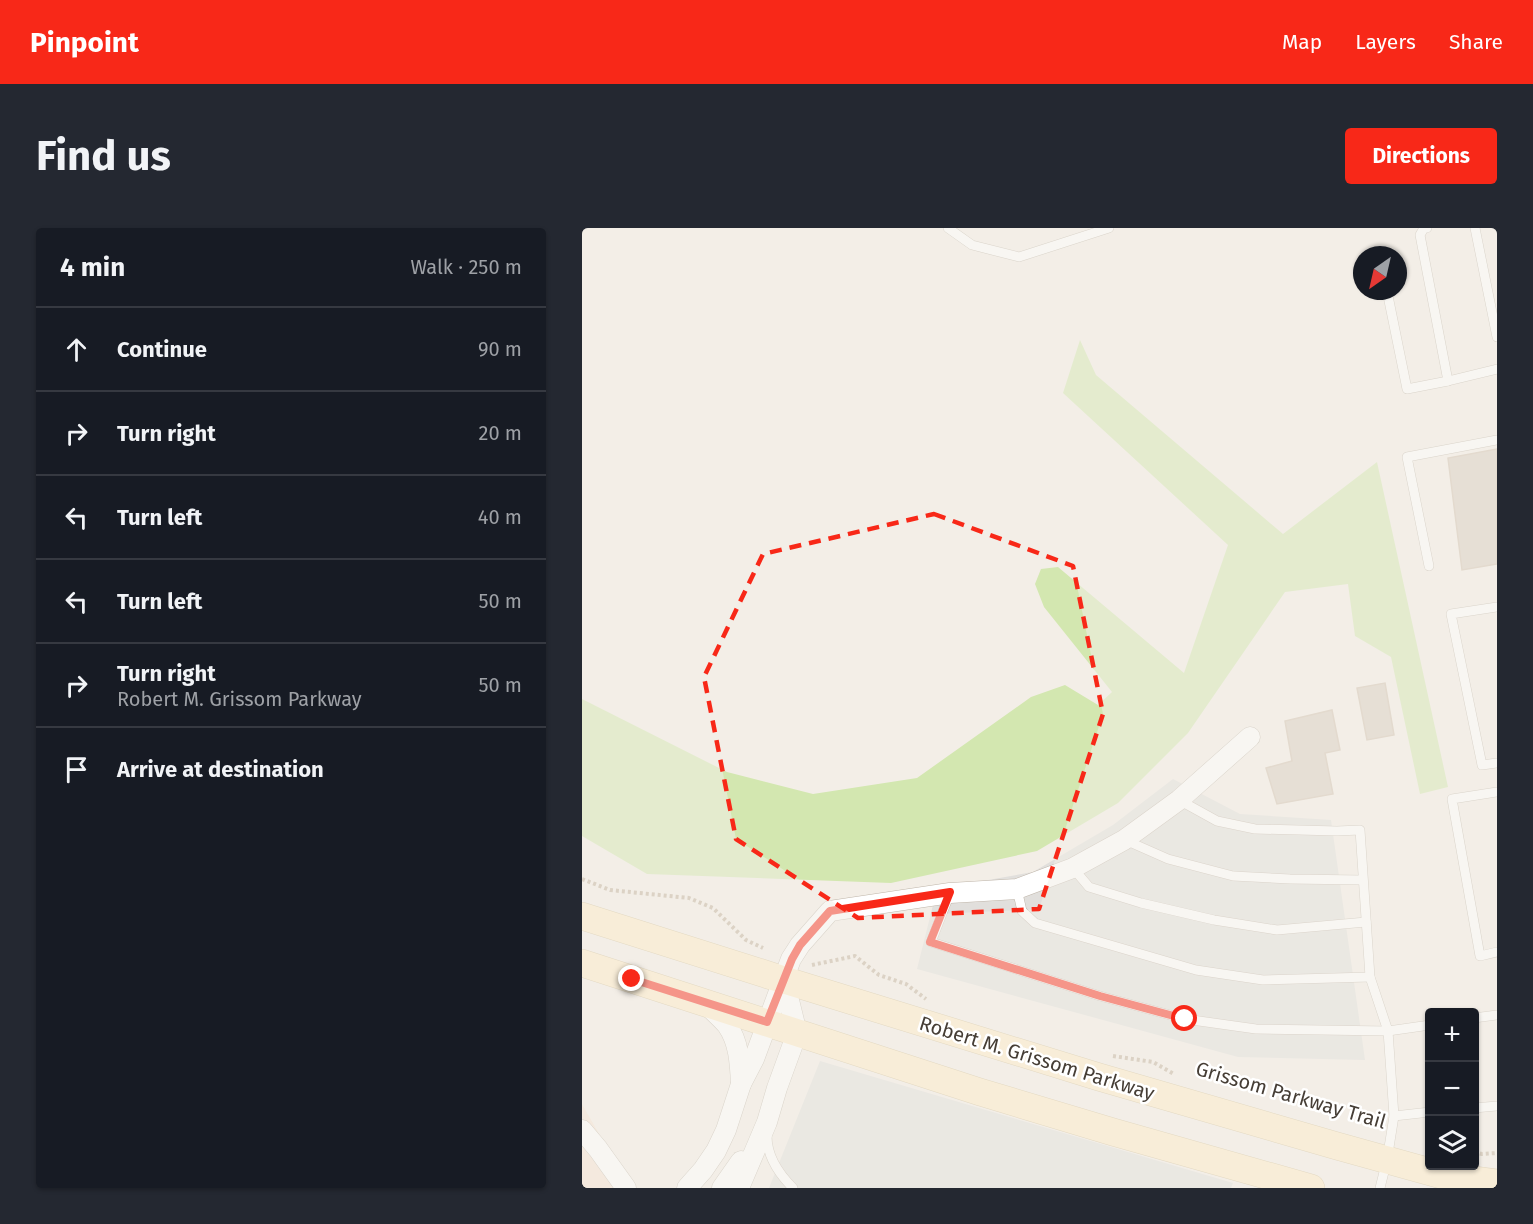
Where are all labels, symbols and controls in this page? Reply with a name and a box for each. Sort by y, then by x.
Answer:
text: Pinpoint [30,26,139,59]
text: Map [1282,29,1322,55]
text: Layers [1355,29,1416,55]
text: Share [1449,29,1503,55]
button: Directions [1345,128,1497,184]
text: Find us [36,131,171,181]
north arrow [1353,246,1407,300]
text: 4 min [60,252,125,283]
text: Walk · 250 m [410,255,522,279]
icon: ahead [60,333,93,366]
text: Continue [117,336,207,363]
text: 90 m [478,337,522,361]
icon: right [60,417,93,450]
text: Turn right [117,420,216,447]
text: 20 m [479,421,522,445]
icon: left [60,501,93,534]
text: Turn left [117,504,202,531]
text: 40 m [478,505,522,529]
icon: left [60,585,93,618]
text: Turn left [117,588,202,615]
text: 50 m [478,589,522,613]
text: Turn right [117,660,216,687]
icon: right [60,669,93,702]
text: 50 m [478,673,522,697]
text: Robert M. Grissom Parkway [117,687,362,711]
icon: arrive [60,753,93,786]
text: Arrive at destination [117,756,324,783]
route end [618,965,644,991]
route start [1171,1005,1197,1031]
map controls [1425,1008,1479,1170]
button: + [1425,1008,1479,1062]
street label: Robert M. Grissom Parkway [917,1011,1158,1105]
street label: Grissom Parkway Trail [1193,1056,1389,1134]
button: − [1425,1062,1479,1116]
button: layers [1425,1116,1479,1170]

